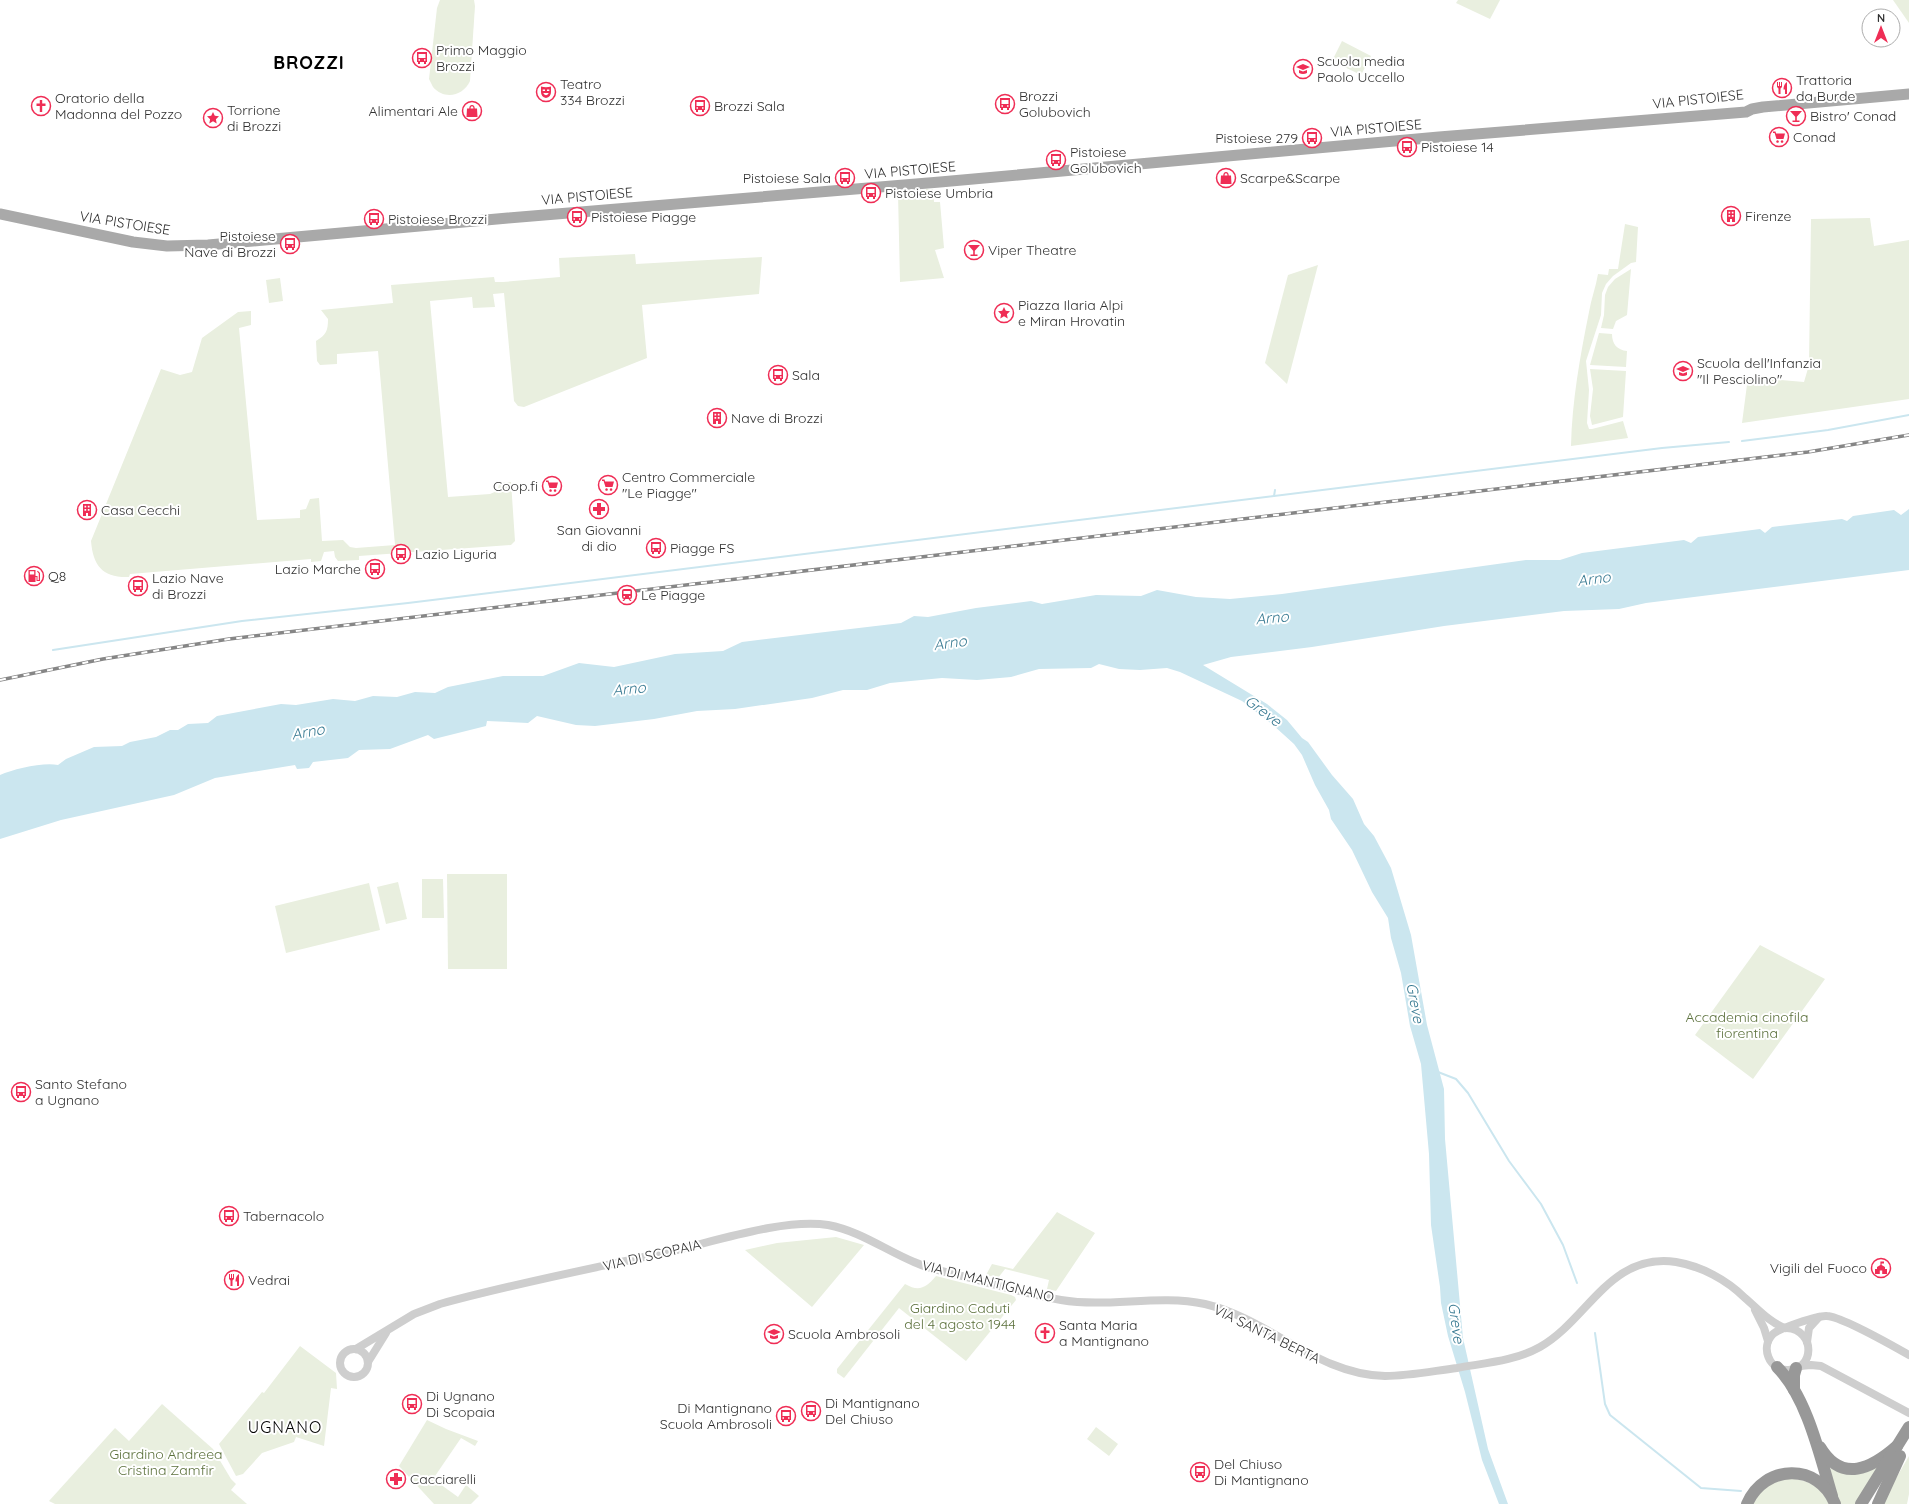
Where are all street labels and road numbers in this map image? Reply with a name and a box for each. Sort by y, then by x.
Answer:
street label: VIA PISTOIESE [1652,85,1745,113]
street label: VIA PISTOIESE [1330,115,1422,141]
street label: VIA PISTOIESE [864,157,956,183]
street label: VIA PISTOIESE [541,183,633,209]
street label: VIA PISTOIESE [78,207,172,239]
street label: VIA DI SCOPAIA [601,1235,703,1275]
street label: VIA DI MANTIGNANO [920,1256,1056,1306]
street label: VIA SANTA BERTA [1211,1300,1323,1368]

